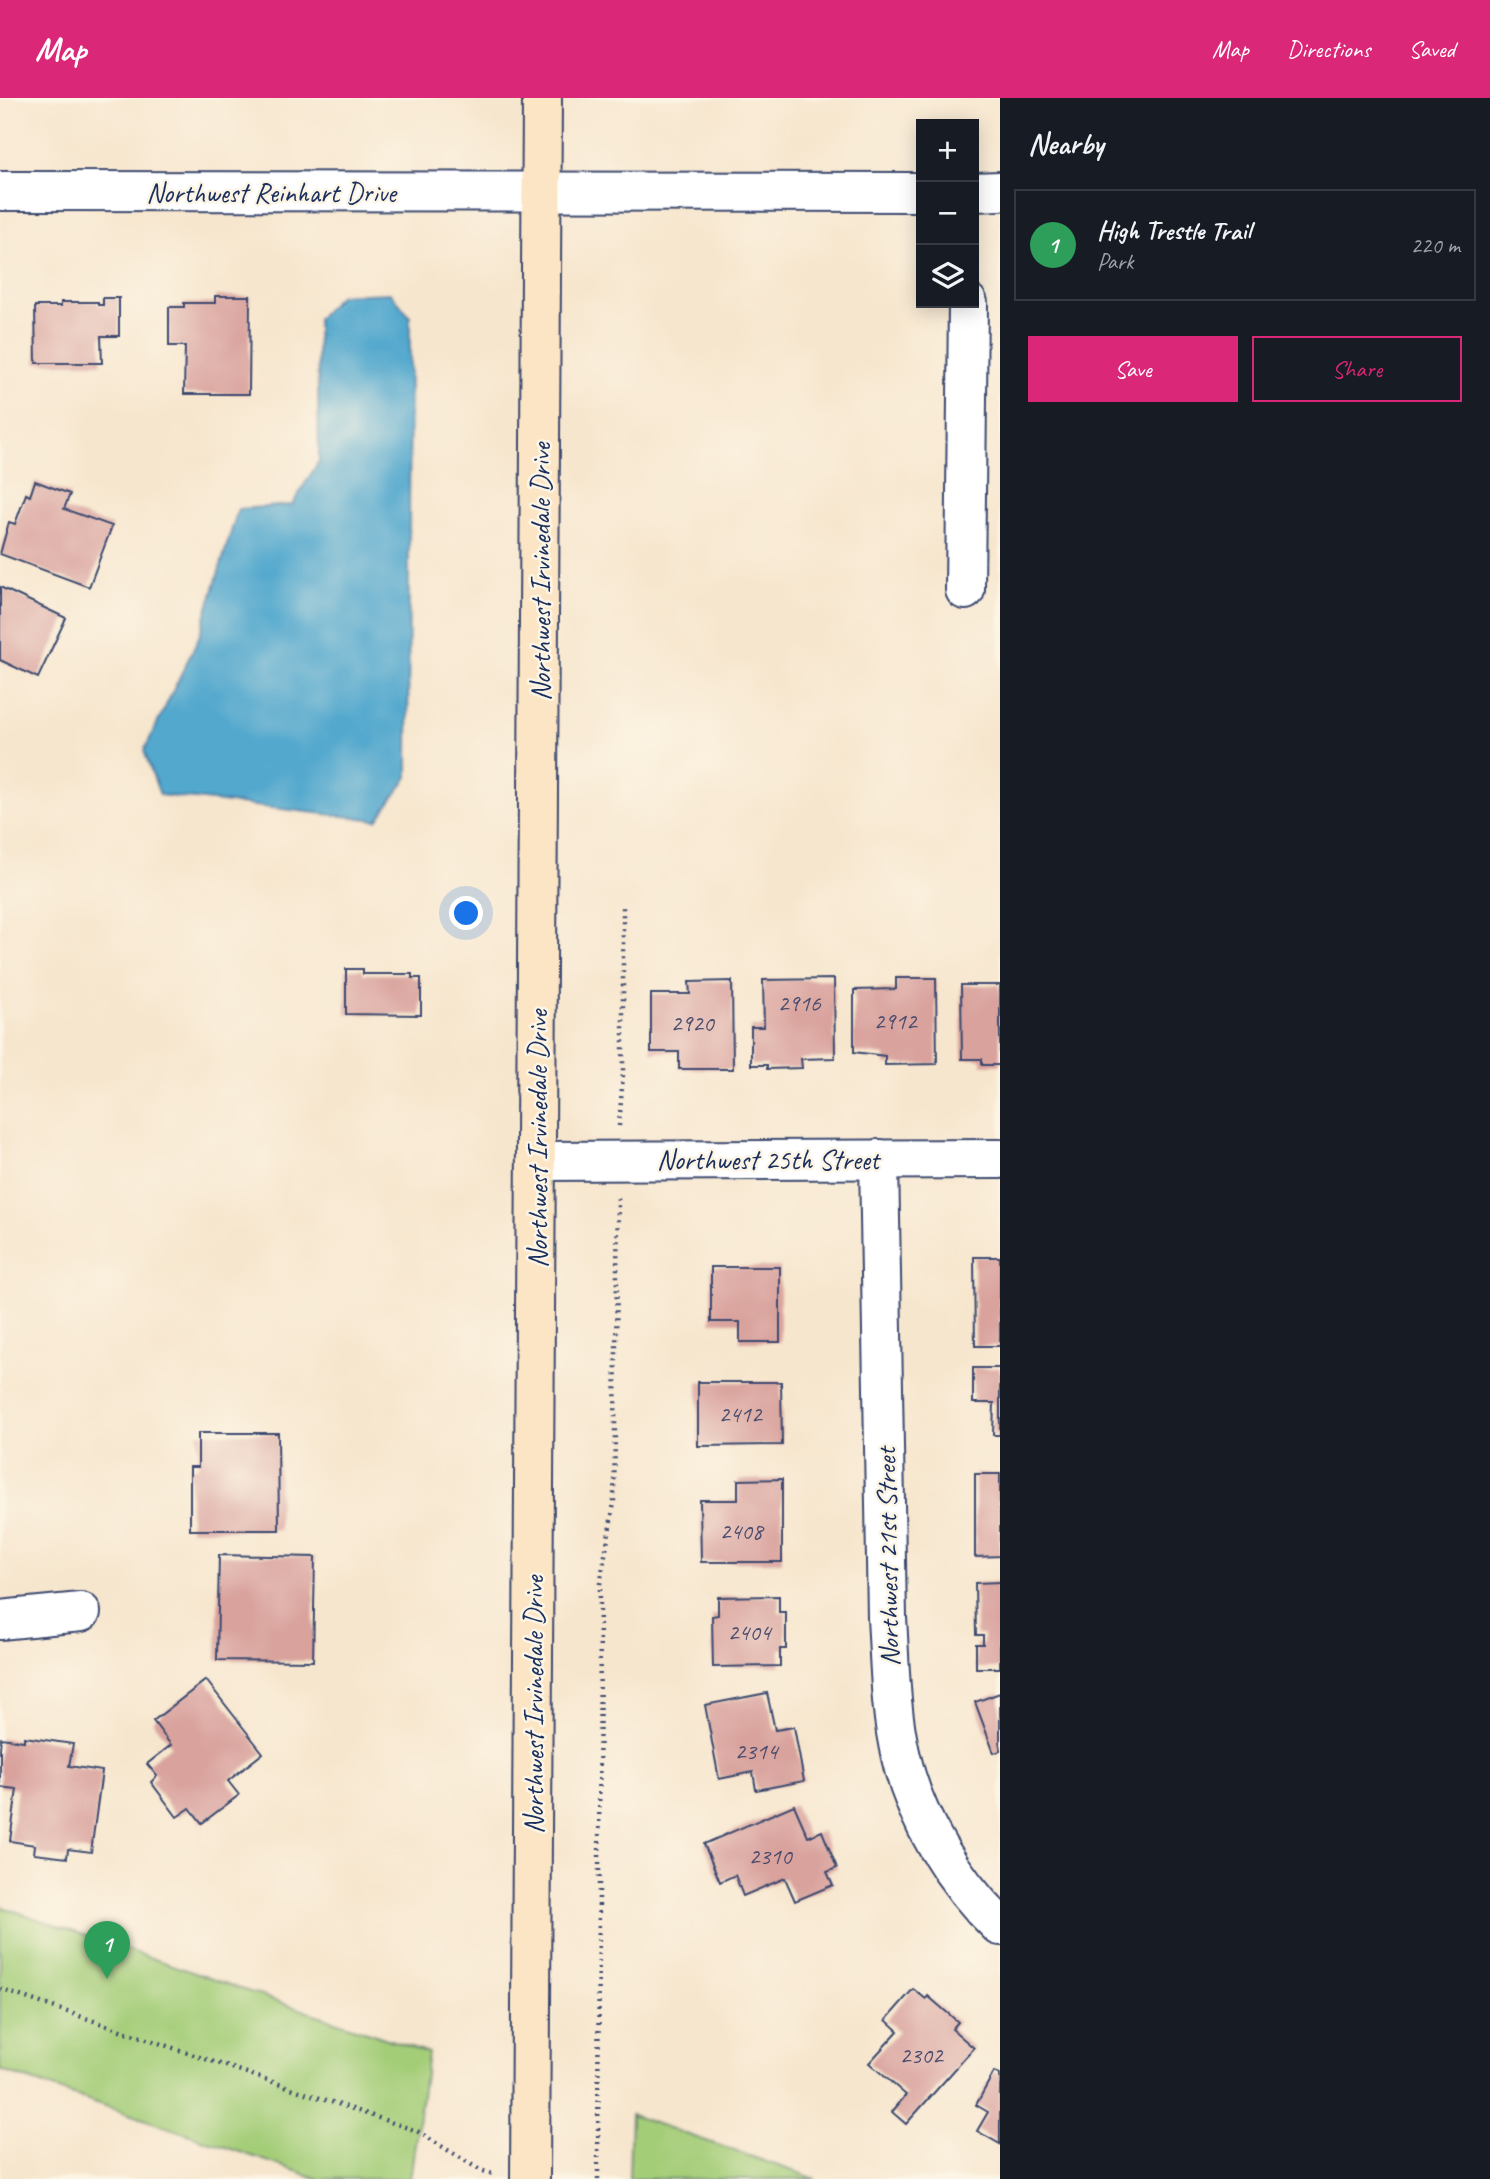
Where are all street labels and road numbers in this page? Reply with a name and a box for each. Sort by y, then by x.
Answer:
street label: Northwest Reinhart Drive [146,175,398,210]
street label: Northwest Irvinedale Drive [523,441,558,701]
street label: Northwest Irvinedale Drive [520,1008,555,1268]
street label: Northwest 25th Street [657,1142,882,1177]
street label: Northwest 21st Street [868,1444,907,1667]
street label: Northwest Irvinedale Drive [516,1574,551,1834]

